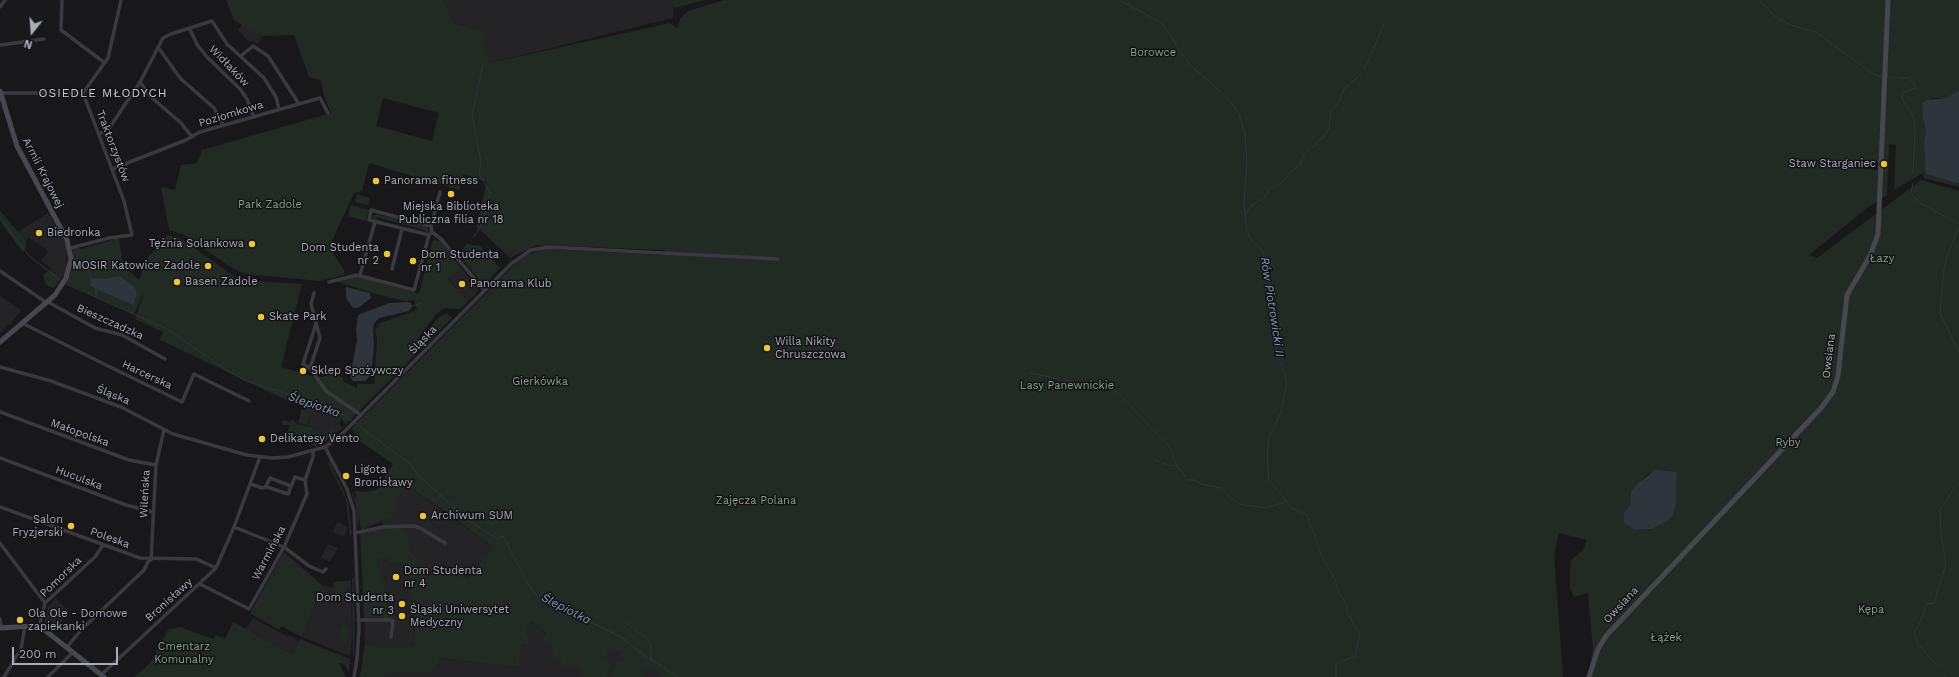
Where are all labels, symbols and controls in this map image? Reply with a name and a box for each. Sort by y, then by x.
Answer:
north arrow [12,12,52,52]
text: N [23,37,34,51]
street label: Widłaków [206,43,252,89]
park label: Borowce [1130,46,1176,60]
district label: OSIEDLE MŁODYCH [38,86,168,100]
street label: Poziomkowa [197,98,265,130]
street label: Traktorzystów [93,108,133,184]
street label: Armii Krajowej [20,136,66,210]
place label: Staw Starganiec [1789,157,1876,171]
marker: Staw Starganiec [1879,159,1889,169]
place label: Panorama fitness [384,174,478,188]
marker: Panorama fitness [371,176,381,186]
marker: Miejska Biblioteka Publiczna filia nr 18 [446,189,456,199]
park label: Park Zadole [238,198,302,212]
place label: Miejska Biblioteka Publiczna filia nr 18 [398,200,504,226]
place label: Biedronka [47,226,100,240]
marker: Biedronka [34,228,44,238]
place label: Tężnia Solankowa [149,237,244,251]
marker: Tężnia Solankowa [247,239,257,249]
place label: Dom Studenta nr 2 [301,241,379,267]
place label: Dom Studenta nr 1 [421,248,499,274]
marker: Dom Studenta nr 2 [382,249,392,259]
park label: Łazy [1870,252,1894,266]
marker: Dom Studenta nr 1 [408,256,418,266]
water label: Rów Piotrowicki II [1257,256,1287,358]
place label: MOSIR Katowice Zadole [72,259,200,273]
marker: MOSIR Katowice Zadole [203,261,213,271]
place label: Basen Zadole [185,275,257,289]
marker: Basen Zadole [172,277,182,287]
place label: Panorama Klub [470,277,552,291]
marker: Panorama Klub [457,279,467,289]
street label: Bieszczadzka [75,301,145,343]
place label: Skate Park [269,310,327,324]
marker: Skate Park [256,312,266,322]
street label: Śląska [406,323,440,357]
street label: Owsiana [1820,333,1838,379]
place label: Willa Nikity Chruszczowa [775,335,846,361]
marker: Willa Nikity Chruszczowa [762,343,772,353]
street label: Harcerska [120,358,174,392]
place label: Sklep Spożywczy [311,364,403,378]
marker: Sklep Spożywczy [298,366,308,376]
park label: Gierkówka [512,375,568,389]
park label: Lasy Panewnickie [1020,379,1114,393]
street label: Śląska [94,382,132,408]
water label: Ślepiotka [286,389,342,421]
street label: Małopolska [49,416,111,450]
place label: Delikatesy Vento [270,432,359,446]
marker: Delikatesy Vento [257,434,267,444]
park label: Ryby [1775,436,1801,450]
street label: Huculska [54,463,104,493]
place label: Ligota Bronisławy [354,463,413,489]
street label: Wileńska [137,470,153,518]
marker: Ligota Bronisławy [341,471,351,481]
park label: Zajęcza Polana [716,494,796,508]
place label: Archiwum SUM [431,509,513,523]
marker: Archiwum SUM [418,511,428,521]
place label: Salon Fryzjerski [12,513,63,539]
marker: Salon Fryzjerski [66,521,76,531]
street label: Warmińska [249,524,289,582]
street label: Poleska [88,525,132,551]
street label: Pomorska [37,554,85,600]
place label: Dom Studenta nr 4 [404,564,482,590]
marker: Dom Studenta nr 4 [391,572,401,582]
street label: Bronisławy [143,575,195,625]
street label: Owsiana [1601,584,1641,626]
water label: Ślepiotka [539,590,593,628]
place label: Dom Studenta nr 3 [316,591,394,617]
marker: Dom Studenta nr 3 [397,599,407,609]
place label: Śląski Uniwersytet Medyczny [410,603,509,629]
park label: Kępa [1858,603,1884,617]
place label: Ola Ole - Domowe zapiekanki [28,607,127,633]
marker: Śląski Uniwersytet Medyczny [397,611,407,621]
marker: Ola Ole - Domowe zapiekanki [15,615,25,625]
park label: Łążek [1650,631,1682,645]
scale bar [14,639,120,665]
park label: Cmentarz Komunalny [154,640,214,666]
text: 200 m [19,647,56,661]

